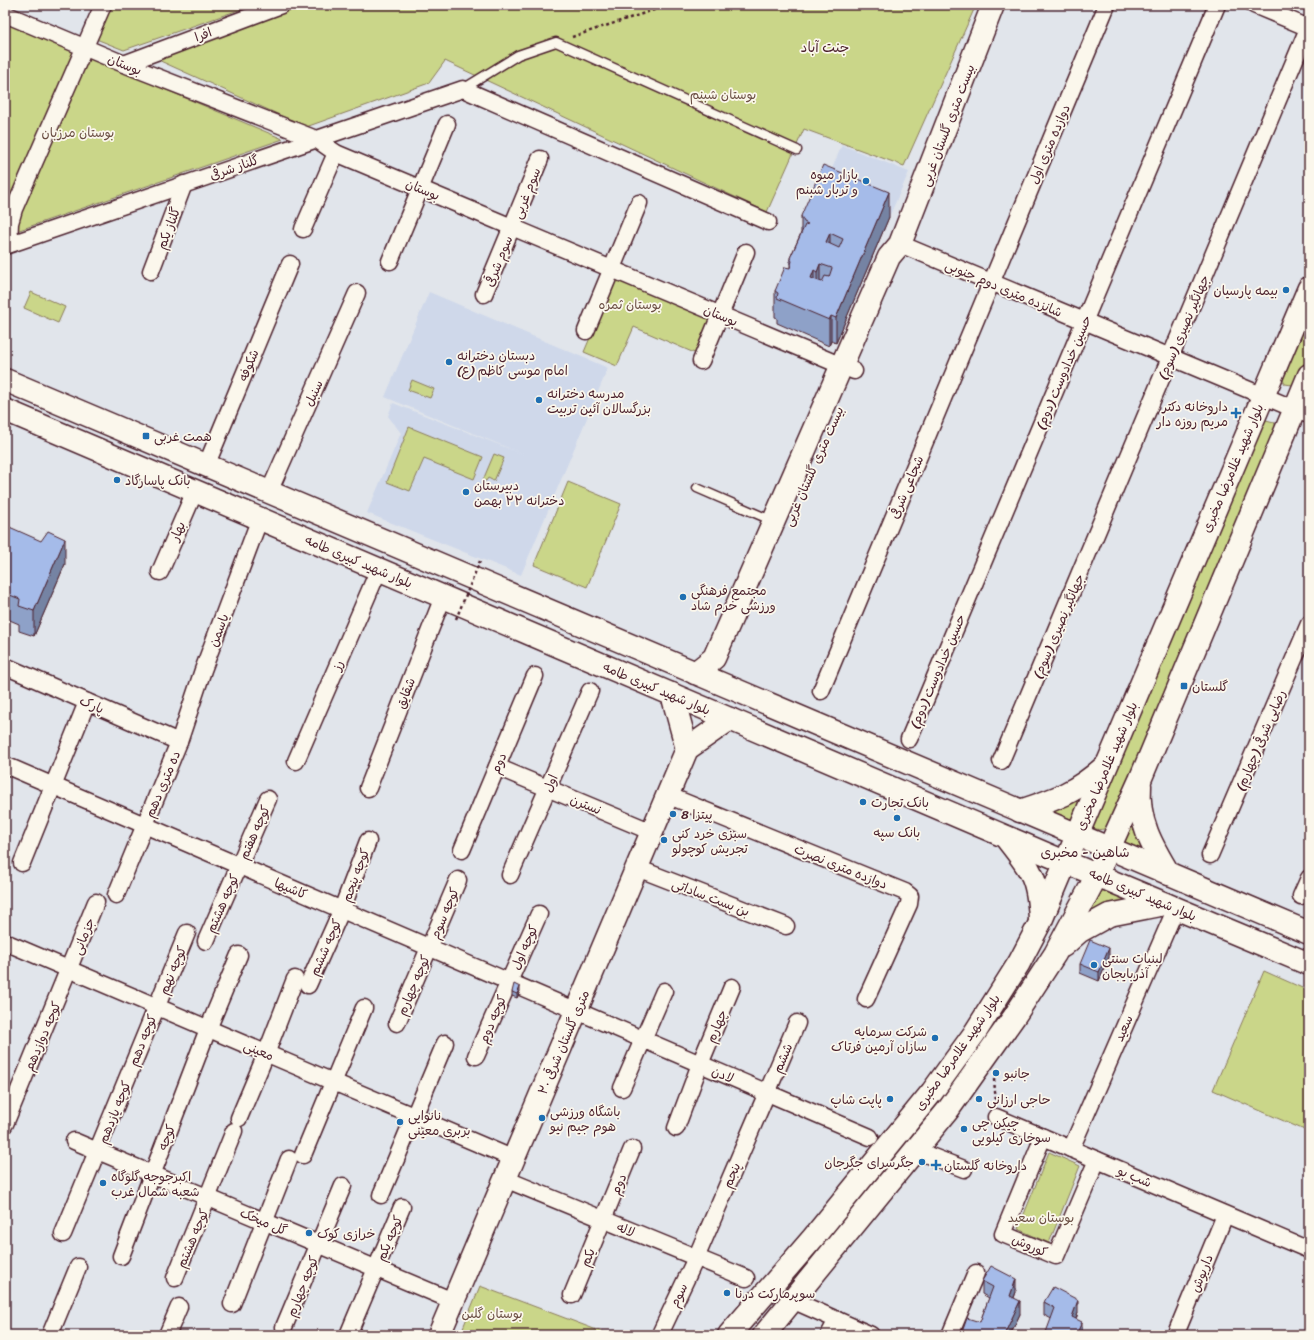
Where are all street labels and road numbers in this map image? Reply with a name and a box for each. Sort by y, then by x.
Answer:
street label: افرا [191,21,215,48]
street label: بوستان [104,47,146,82]
street label: بیست متری گلستان غربی [914,61,981,190]
street label: دوازده متری اول [1022,101,1077,188]
street label: گلناز شرقی [206,148,262,187]
street label: سوم غربی [506,164,547,222]
street label: بوستان [402,172,444,207]
street label: گلناز یکم [150,203,187,253]
street label: سوم شرقی [478,232,519,290]
street label: شانزده متری دوم جنوبی [942,253,1066,324]
street label: جهانگیر نصیری (سوم) [1151,271,1216,383]
street label: بوستان [700,298,742,333]
street label: حسین خدادوست (دوم) [1029,311,1098,433]
street label: شکوفه [231,346,265,385]
street label: سنبل [297,376,329,410]
street label: بلوار شهید غلامرضا مخبری [1195,400,1270,536]
street label: بیست متری گلستان غربی [777,402,850,530]
street label: شجاعی شرقی [883,452,930,523]
street label: بهار [163,518,192,546]
street label: بلوار شهید کبیری طامه [301,528,416,595]
street label: جهانگیر نصیری (سوم) [1026,570,1091,682]
street label: یاسمن [202,610,235,650]
street label: حسین خدادوست (دوم) [903,610,972,732]
street label: بلوار شهید کبیری طامه [599,655,714,722]
street label: رز [325,656,350,675]
street label: شقایق [389,674,422,712]
street label: رضایی شرقی (چهارم) [1229,686,1292,794]
street label: پارک [76,689,108,720]
street label: بلوار شهید غلامرضا مخبری [1069,698,1144,834]
street label: ده متری دهم [138,747,187,821]
street label: دوم [484,749,513,777]
street label: اول [536,770,565,796]
street label: نسترن [567,788,605,821]
street label: کوچه هفتم [232,801,277,863]
street label: دوازده متری نصرت [791,837,891,896]
street label: کوچه پنجم [335,845,376,905]
street label: بلوار شهید کبیری طامه [1085,861,1200,928]
street label: کوچه هشتم [199,869,246,937]
street label: کاشیها [271,871,311,906]
street label: بن بست ساداتی [668,872,753,923]
street label: کوچه سوم [423,883,466,943]
street label: جزمانی [66,914,101,958]
street label: کوچه ششم [303,914,348,980]
street label: کوچه اول [504,920,545,974]
street label: کوچه نهم [152,942,193,998]
street label: کوچه چهارم [390,951,437,1019]
street label: ۲۰ متری گلستان شرقی [531,986,596,1098]
street label: بلوار شهید غلامرضا مخبری [908,989,1006,1115]
street label: کوچه دوم [472,991,513,1047]
street label: کوچه دوازدهم [17,997,68,1075]
street label: چهارم [699,1006,734,1046]
street label: کوچه دهم [122,1010,163,1070]
street label: سعید [1107,1011,1140,1045]
street label: معینی [240,1034,278,1067]
street label: ششم [766,1040,799,1077]
street label: لادن [708,1059,738,1089]
street label: کوچه یازدهم [91,1077,138,1147]
street label: کوچه [151,1120,182,1154]
street label: پنجم [716,1158,747,1192]
street label: شب بو [1113,1159,1156,1194]
street label: دوم [604,1170,633,1198]
street label: گل میخک [236,1201,292,1242]
street label: کوچه هشتم [170,1204,215,1272]
street label: کوچه یکم [369,1211,410,1265]
street label: لاله [613,1215,639,1244]
street label: کوروش [1008,1228,1052,1263]
street label: یکم [573,1244,602,1270]
street label: داریوش [1183,1251,1220,1296]
street label: کوچه چهارم [280,1252,325,1320]
street label: سوم [663,1279,694,1311]

